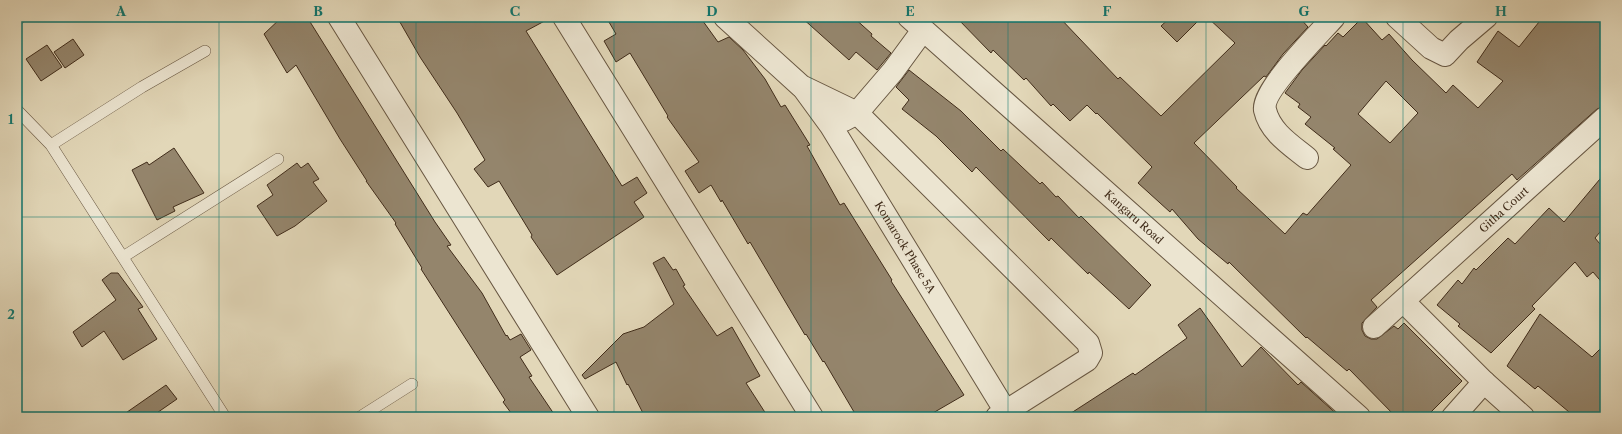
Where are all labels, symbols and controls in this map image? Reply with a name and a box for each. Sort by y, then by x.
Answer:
text: A [115,3,127,19]
text: B [313,3,323,19]
text: C [510,3,520,19]
text: D [706,3,718,19]
text: E [905,3,915,19]
text: F [1103,3,1112,19]
text: G [1298,3,1310,19]
text: H [1495,3,1507,19]
text: 1 [8,111,14,127]
street label: Githa Court [1476,183,1532,236]
street label: Kangaru Road [1102,187,1167,247]
street label: Komarock Phase 5A [872,199,939,296]
text: 2 [7,306,15,322]

